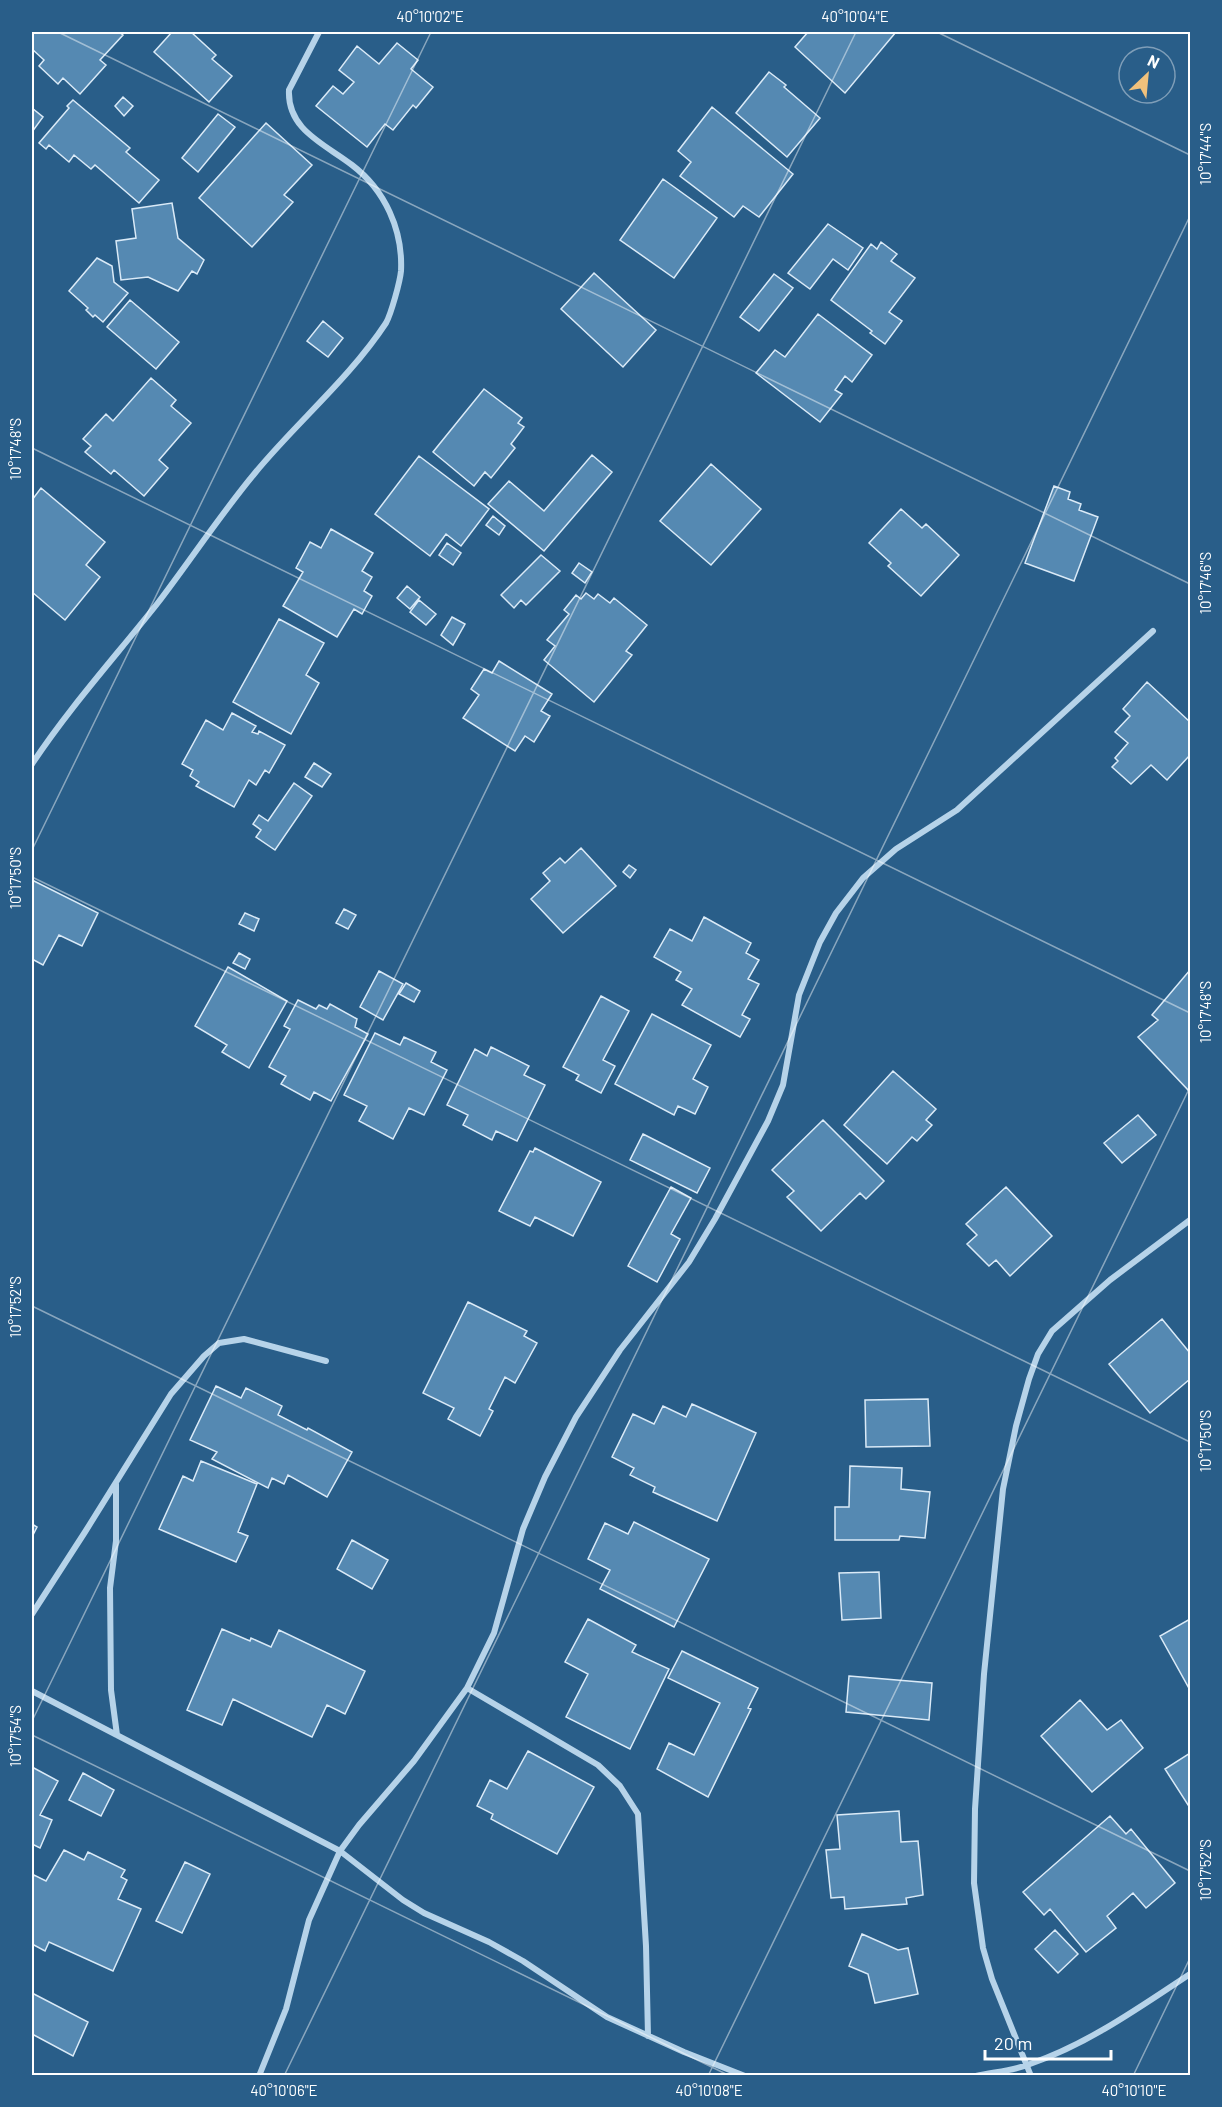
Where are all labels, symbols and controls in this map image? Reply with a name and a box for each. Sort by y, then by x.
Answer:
text: 40°10'02"E [396,7,464,25]
text: 40°10'04"E [821,7,889,25]
north arrow [1117,45,1177,105]
text: N [1145,50,1163,72]
text: 10°17'44"S [1196,123,1214,185]
text: 10°17'48"S [6,418,24,480]
text: 10°17'46"S [1196,552,1214,614]
text: 10°17'50"S [6,847,24,909]
text: 10°17'48"S [1196,981,1214,1043]
text: 10°17'52"S [6,1276,24,1338]
text: 10°17'50"S [1196,1410,1214,1472]
text: 10°17'54"S [6,1705,24,1767]
text: 10°17'52"S [1196,1839,1214,1901]
scale bar [985,2023,1111,2061]
text: 20 m [994,2032,1032,2054]
text: 40°10'06"E [250,2081,318,2099]
text: 40°10'08"E [675,2081,743,2099]
text: 40°10'10"E [1102,2081,1166,2099]

